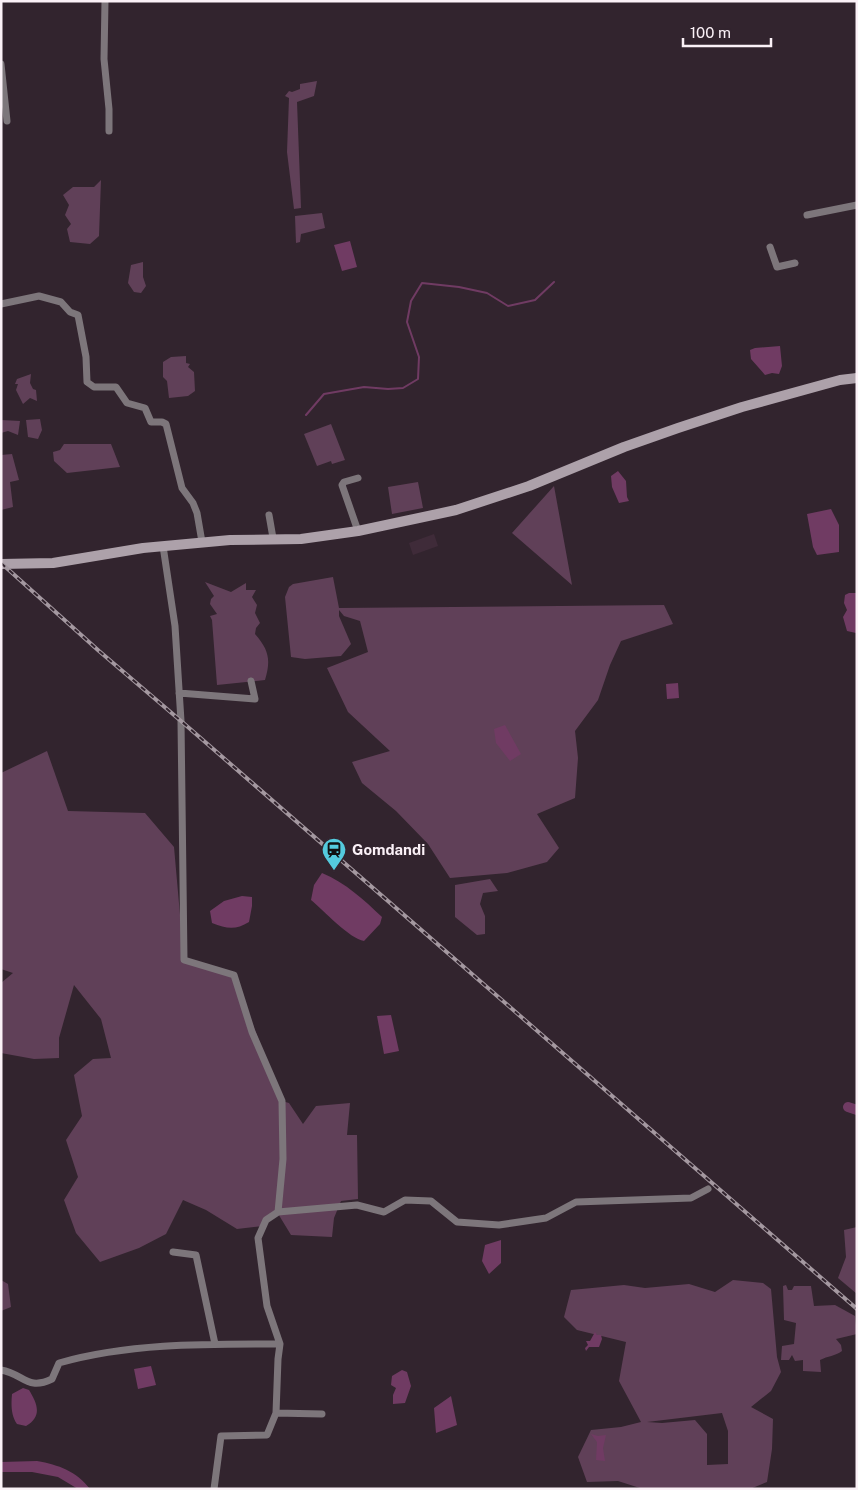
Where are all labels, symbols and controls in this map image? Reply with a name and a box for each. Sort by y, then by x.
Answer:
scale bar [683,15,770,47]
text: 100 m [690,24,731,41]
station icon: Gomdandi [321,837,347,871]
place label: Gomdandi [352,841,425,858]

